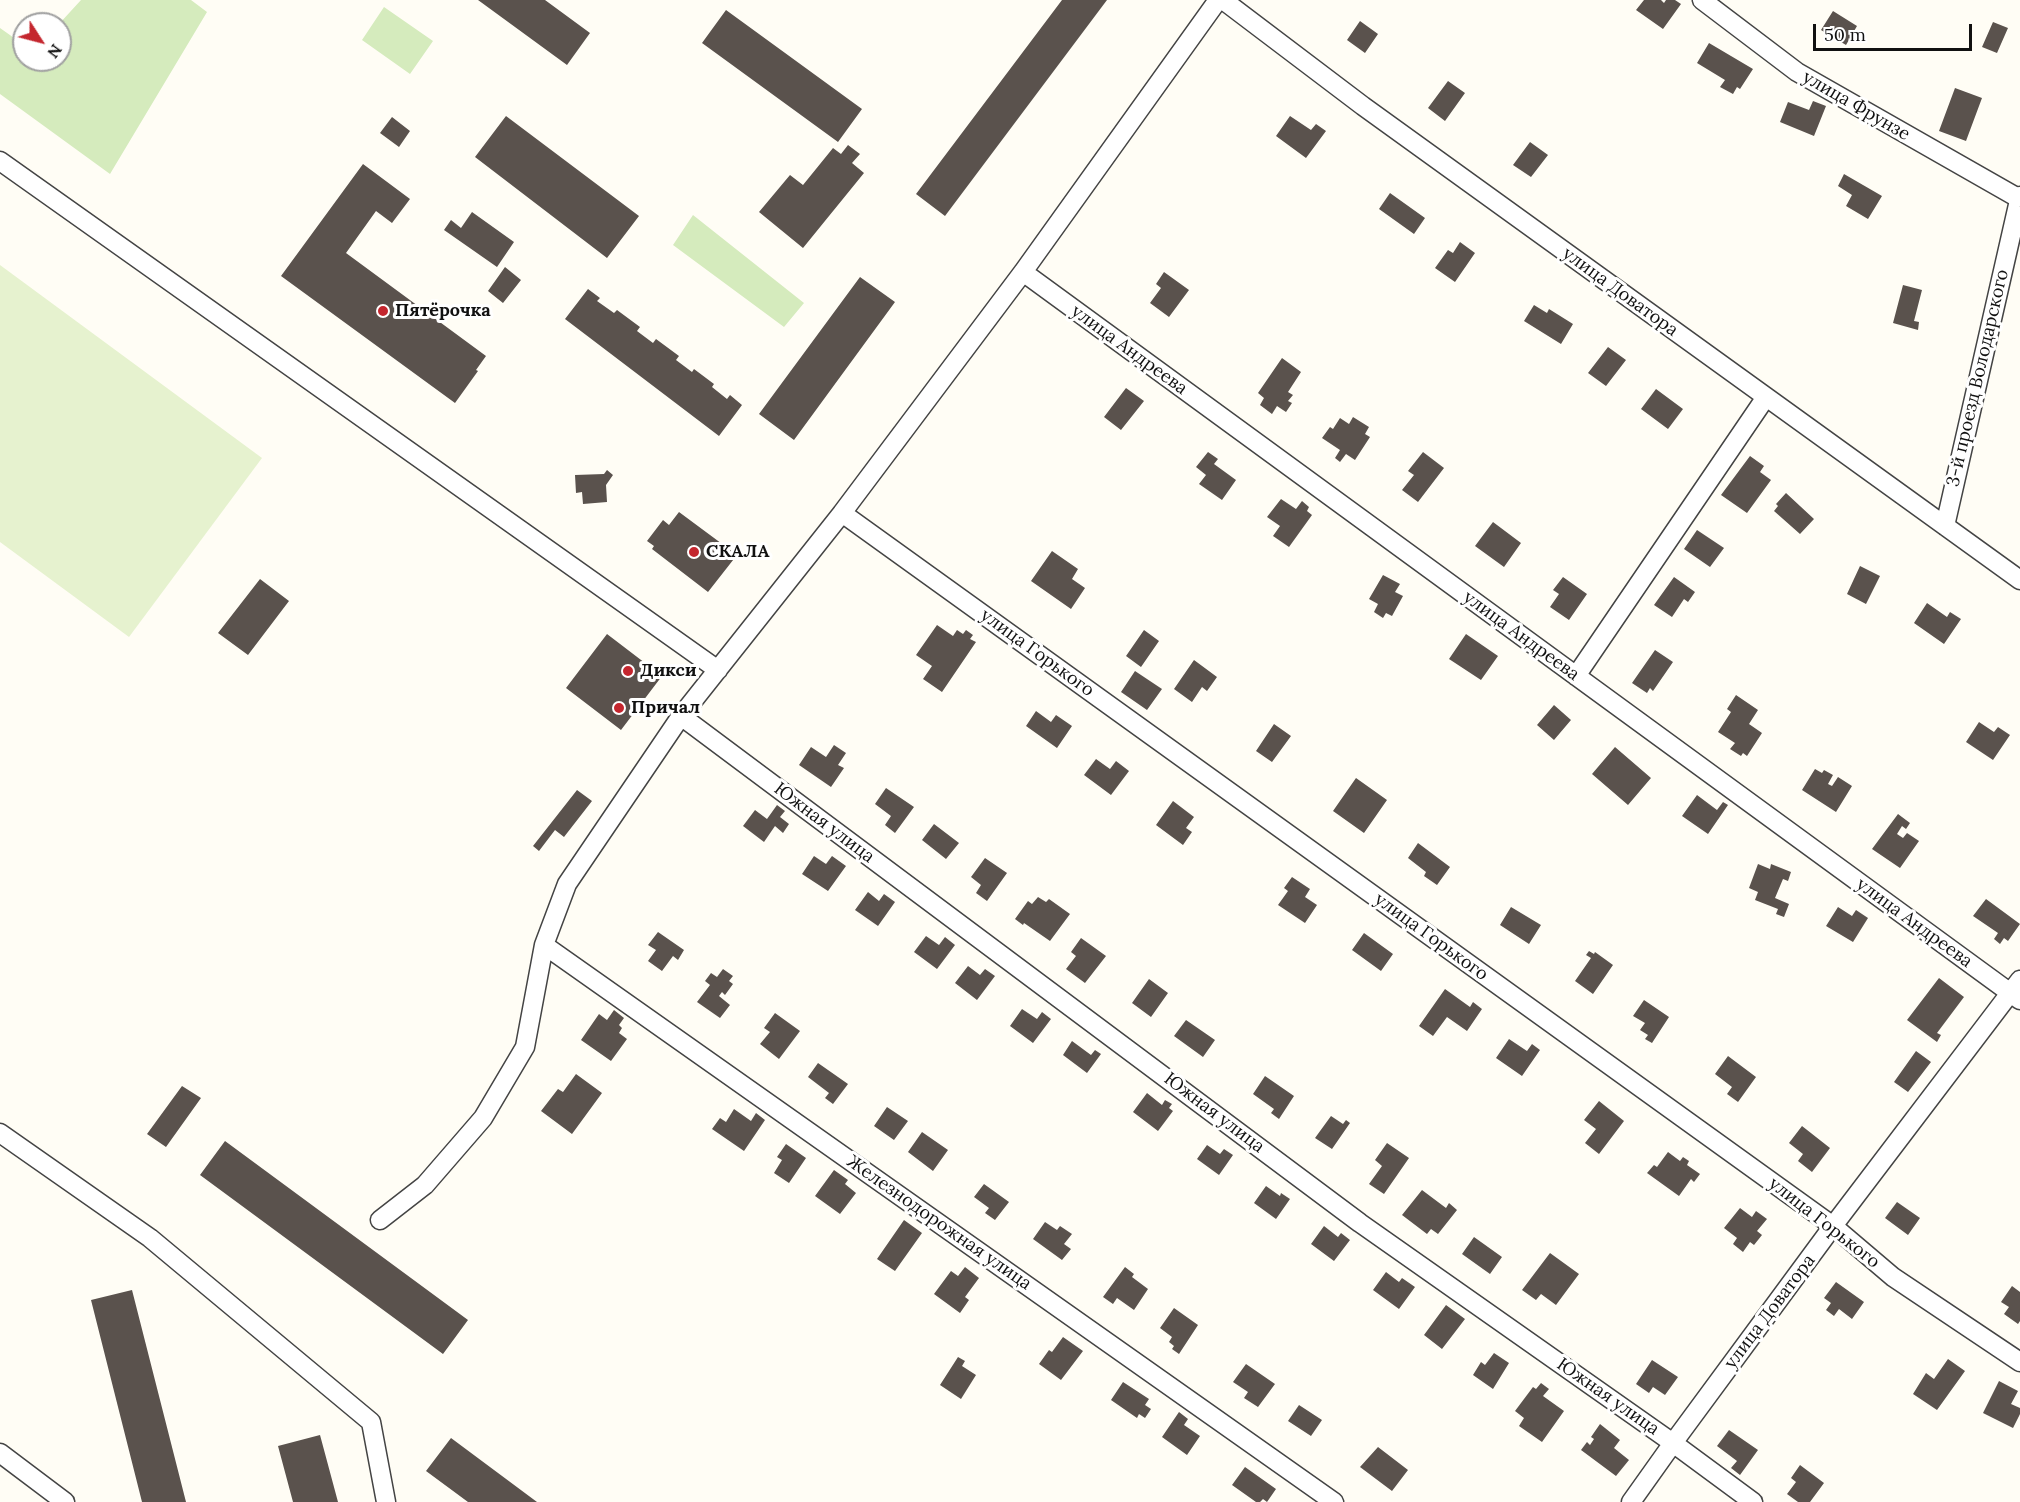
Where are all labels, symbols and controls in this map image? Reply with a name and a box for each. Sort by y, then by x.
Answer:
north arrow [12,12,72,72]
scale bar [1816,12,1975,50]
text: 50 m [1824,23,1866,46]
text: N [43,41,67,62]
street label: улица Фрунзе [1798,67,1914,145]
street label: улица Доватора [1558,243,1682,341]
street label: 3-й проезд Володарского [1942,267,2014,489]
place label: Пятёрочка [395,300,491,322]
street label: улица Андреева [1067,301,1191,399]
marker: Пятёрочка [376,304,390,318]
place label: СКАЛА [706,541,769,563]
marker: СКАЛА [687,545,701,559]
street label: улица Андреева [1459,587,1583,685]
street label: улица Горького [976,605,1098,701]
place label: Дикси [640,660,697,682]
marker: Дикси [621,664,635,678]
place label: Причал [631,697,700,719]
marker: Причал [612,701,626,715]
street label: Южная улица [770,778,878,868]
street label: улица Андреева [1852,874,1976,972]
street label: улица Горького [1370,889,1492,985]
street label: Южная улица [1160,1068,1268,1158]
street label: Железнодорожная улица [843,1151,1035,1295]
street label: улица Горького [1764,1173,1884,1273]
street label: улица Доватора [1720,1251,1820,1373]
street label: Южная улица [1553,1354,1663,1440]

